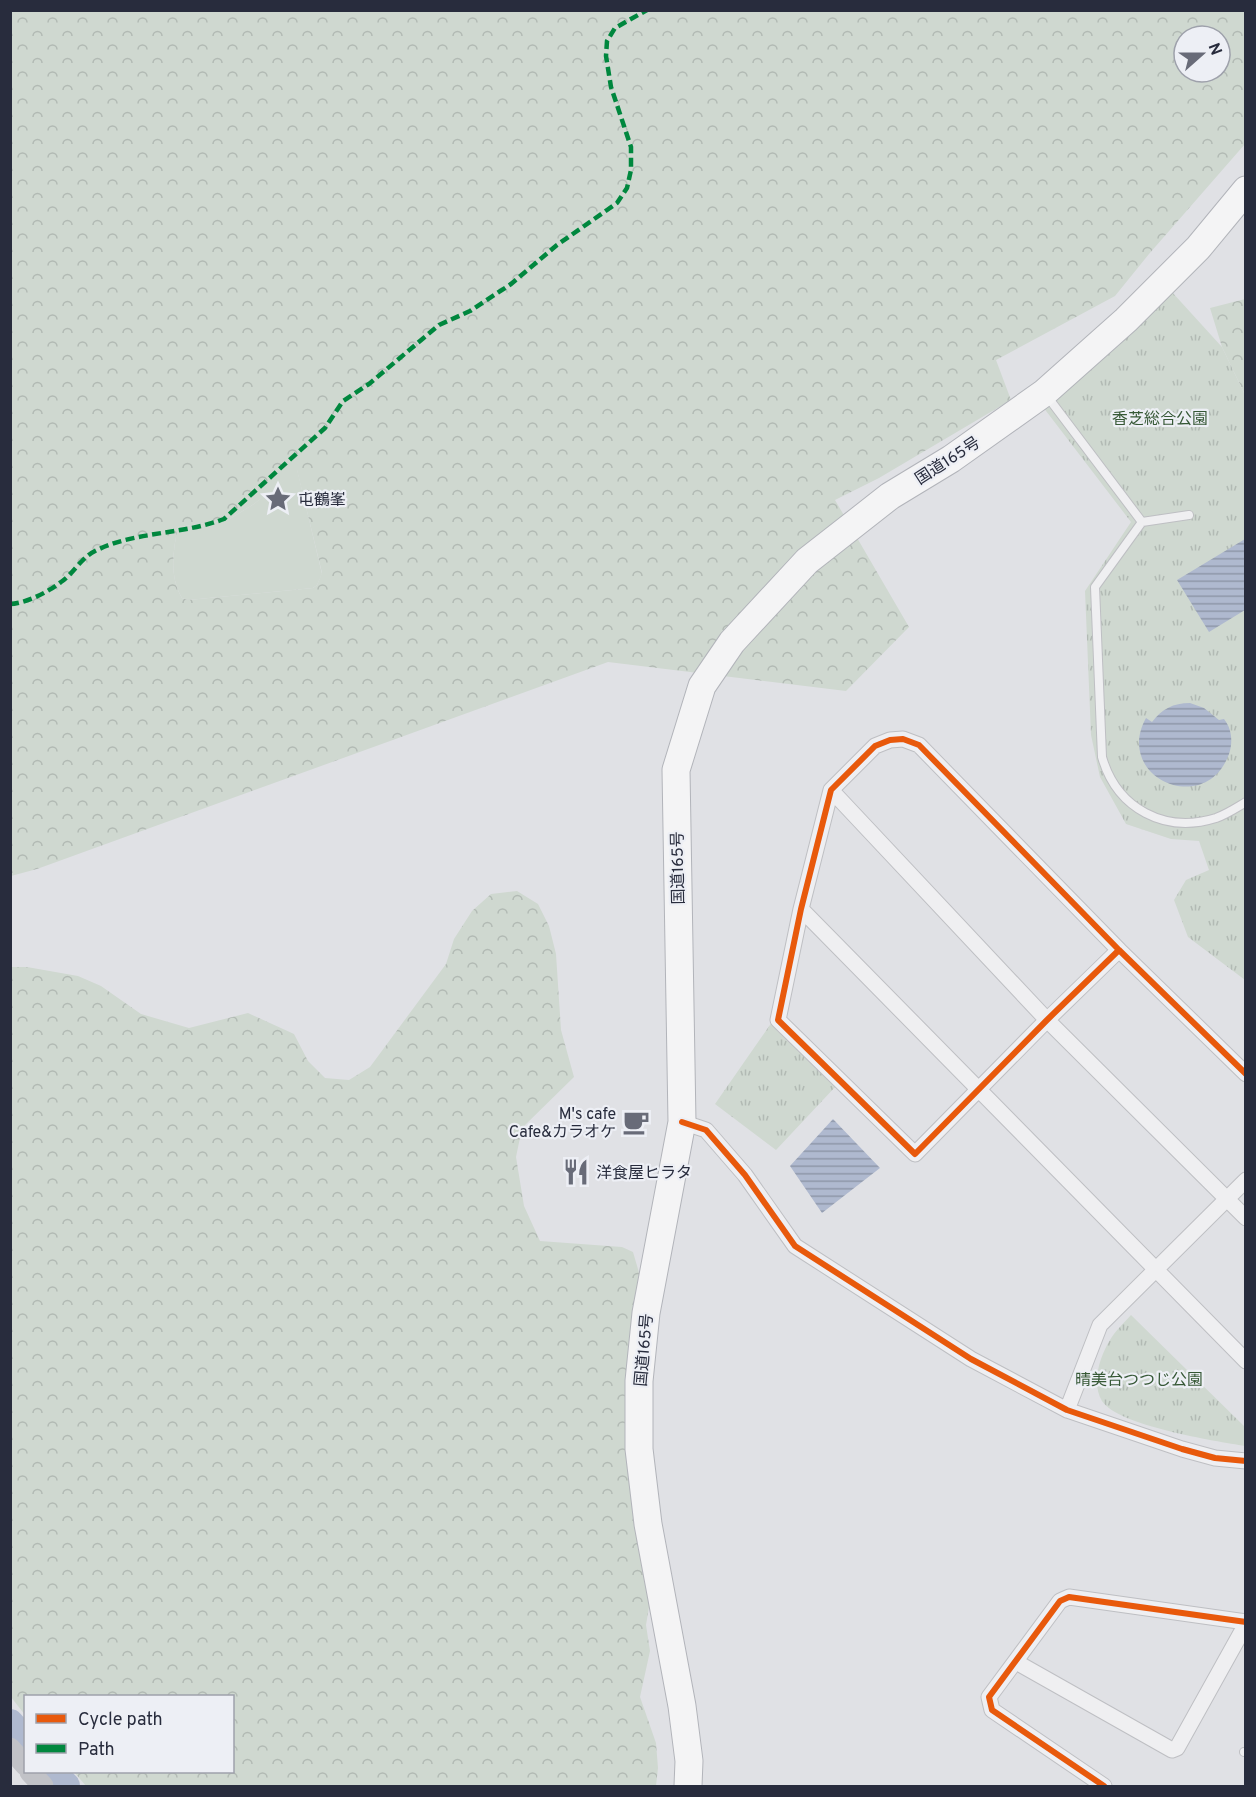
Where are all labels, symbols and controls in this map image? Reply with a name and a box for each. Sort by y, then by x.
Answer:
north arrow [1172,24,1232,84]
text: N [1203,40,1226,58]
park label: 香芝総合公園 [1112,410,1208,430]
street label: 国道165号 [912,433,984,490]
place icon: 屯鶴峯 [263,484,293,514]
place label: 屯鶴峯 [298,491,346,511]
street label: 国道165号 [668,831,690,905]
place label: M's cafe Cafe&カラオケ [509,1105,616,1143]
cafe icon: M's cafe Cafe&カラオケ [621,1107,651,1137]
restaurant icon: 洋食屋ヒラタ [561,1157,591,1187]
place label: 洋食屋ヒラタ [596,1164,692,1184]
street label: 国道165号 [632,1313,658,1388]
park label: 晴美台つつじ公園 [1075,1371,1203,1391]
legend [24,1695,234,1773]
text: Cycle path [78,1709,163,1732]
text: Path [78,1739,115,1762]

